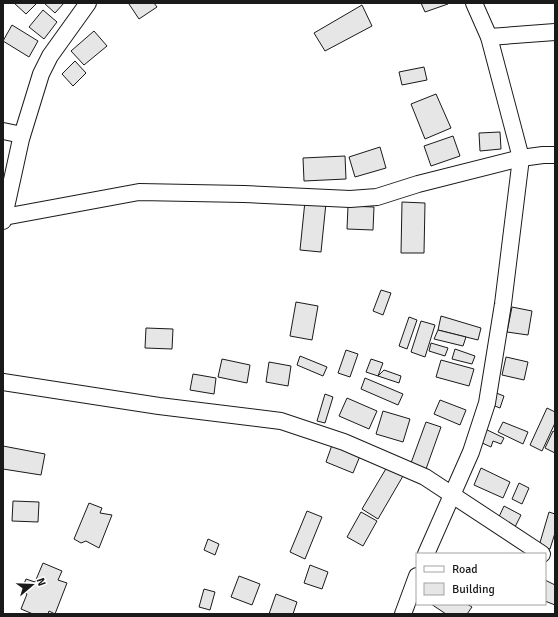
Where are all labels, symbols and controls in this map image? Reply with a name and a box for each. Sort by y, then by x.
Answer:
legend [416,553,546,605]
text: Road [452,562,478,577]
north arrow [12,565,52,605]
text: N [34,576,48,588]
text: Building [452,582,495,597]

